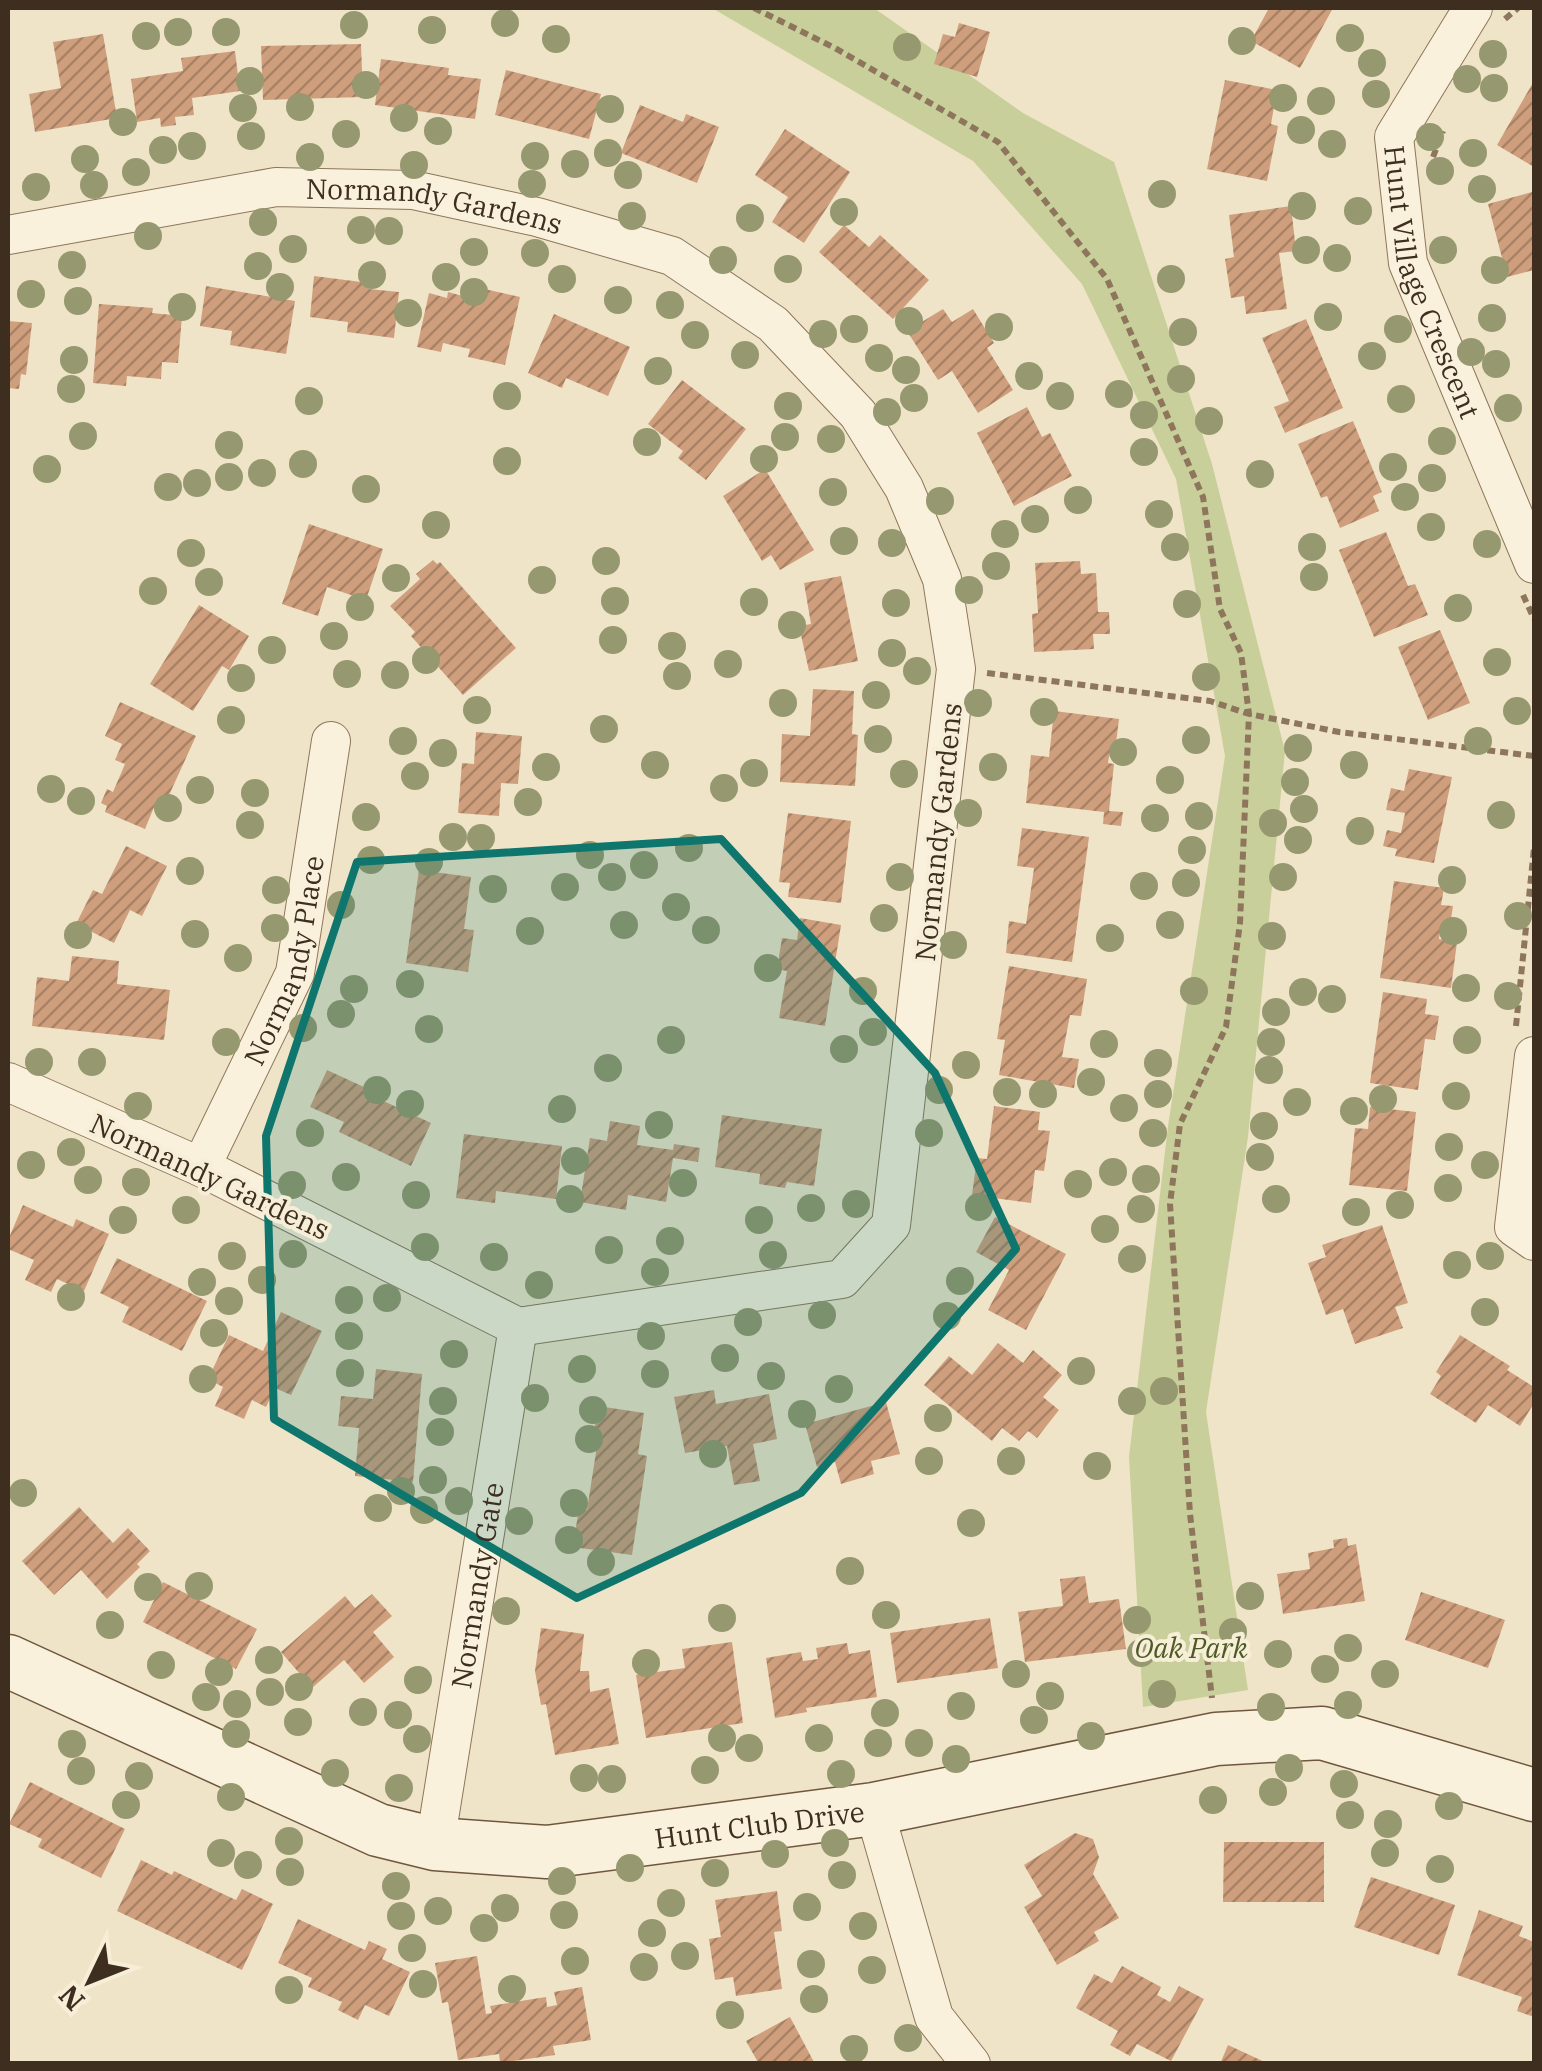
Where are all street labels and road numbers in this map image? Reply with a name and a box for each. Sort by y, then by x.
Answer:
street label: Hunt Village Crescent [1377,143,1489,424]
street label: Normandy Gardens [305,169,567,242]
street label: Normandy Gardens [906,701,970,963]
street label: Normandy Place [235,853,331,1071]
street label: Normandy Gardens [84,1104,336,1248]
street label: Normandy Gate [442,1479,511,1691]
street label: Hunt Club Drive [652,1792,867,1856]

